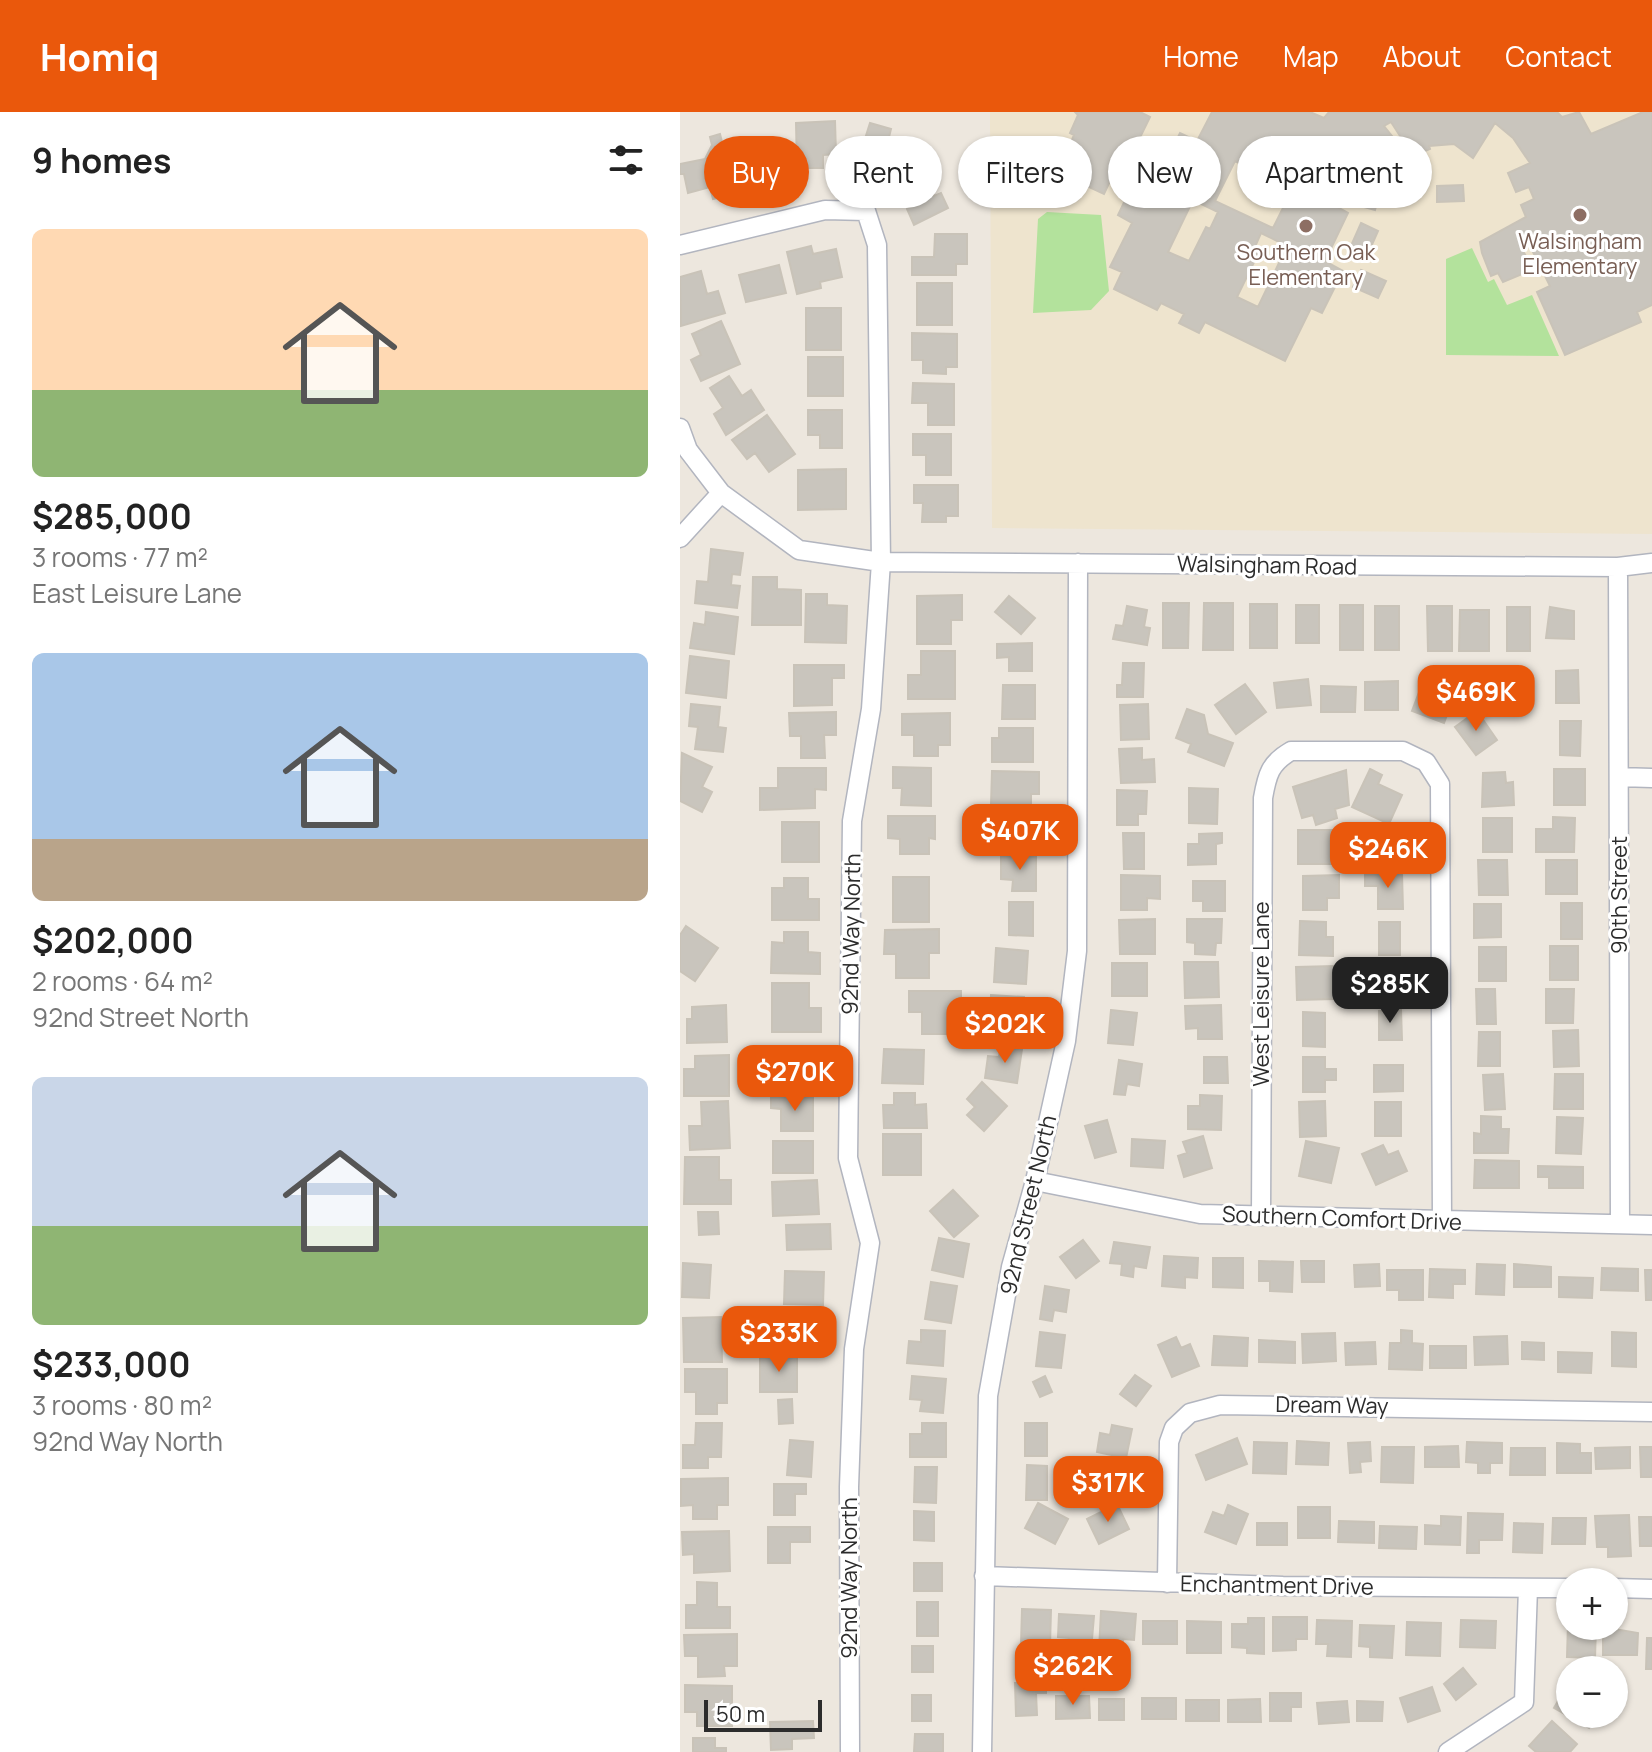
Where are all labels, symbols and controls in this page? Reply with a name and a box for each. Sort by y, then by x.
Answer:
text: Homiq [40,30,159,82]
text: Home [1163,37,1239,75]
text: Map [1283,37,1339,75]
text: About [1383,37,1461,75]
text: Contact [1505,37,1612,75]
chip: Buy [704,136,809,208]
chip: Rent [825,136,942,208]
chip: Filters [958,136,1092,208]
chip: New [1108,136,1221,208]
chip: Apartment [1237,136,1432,208]
text: 9 homes [32,137,171,183]
icon: filters [604,138,648,182]
marker: Walsingham Elementary [1571,206,1589,224]
marker: Southern Oak Elementary [1297,217,1315,235]
place label: Walsingham Elementary [1518,226,1642,281]
place label: Southern Oak Elementary [1237,237,1376,292]
icon: home [268,281,412,425]
text: $285,000 [32,493,192,539]
text: 3 rooms · 77 m² [32,539,208,575]
street label: Walsingham Road [1177,548,1357,582]
text: East Leisure Lane [32,575,242,611]
pin: $469K [1420,665,1532,733]
text: $469K [1436,673,1516,709]
icon: home [268,705,412,849]
pin: $407K [964,804,1076,872]
text: $407K [980,812,1060,848]
pin: $246K [1332,822,1444,890]
text: $246K [1348,830,1428,866]
street label: 90th Street [1604,836,1634,954]
street label: 92nd Way North [835,853,867,1015]
street label: West Leisure Lane [1246,901,1276,1087]
text: $202,000 [32,917,194,963]
pin: $285K [1334,957,1446,1025]
text: 2 rooms · 64 m² [32,963,213,999]
text: $285K [1350,965,1430,1001]
pin: $202K [949,997,1061,1065]
text: 92nd Street North [32,999,249,1035]
text: $202K [964,1005,1046,1041]
pin: $270K [739,1045,851,1113]
text: $270K [755,1053,835,1089]
street label: 92nd Street North [993,1112,1063,1298]
icon: home [268,1129,412,1273]
street label: Southern Comfort Drive [1221,1199,1463,1237]
pin: $233K [723,1306,835,1374]
text: $233K [740,1314,818,1350]
text: $233,000 [32,1341,191,1387]
text: 3 rooms · 80 m² [32,1387,212,1423]
street label: Dream Way [1275,1389,1389,1421]
text: 92nd Way North [32,1423,223,1459]
pin: $317K [1052,1456,1164,1524]
text: $317K [1071,1464,1145,1500]
street label: 92nd Way North [834,1497,864,1659]
street label: Enchantment Drive [1180,1568,1374,1602]
map controls [1556,1568,1628,1728]
button: + [1556,1568,1628,1640]
pin: $262K [1017,1639,1129,1707]
text: $262K [1033,1647,1113,1683]
button: − [1556,1656,1628,1728]
scale bar [704,1696,822,1732]
text: 50 m [716,1699,765,1729]

